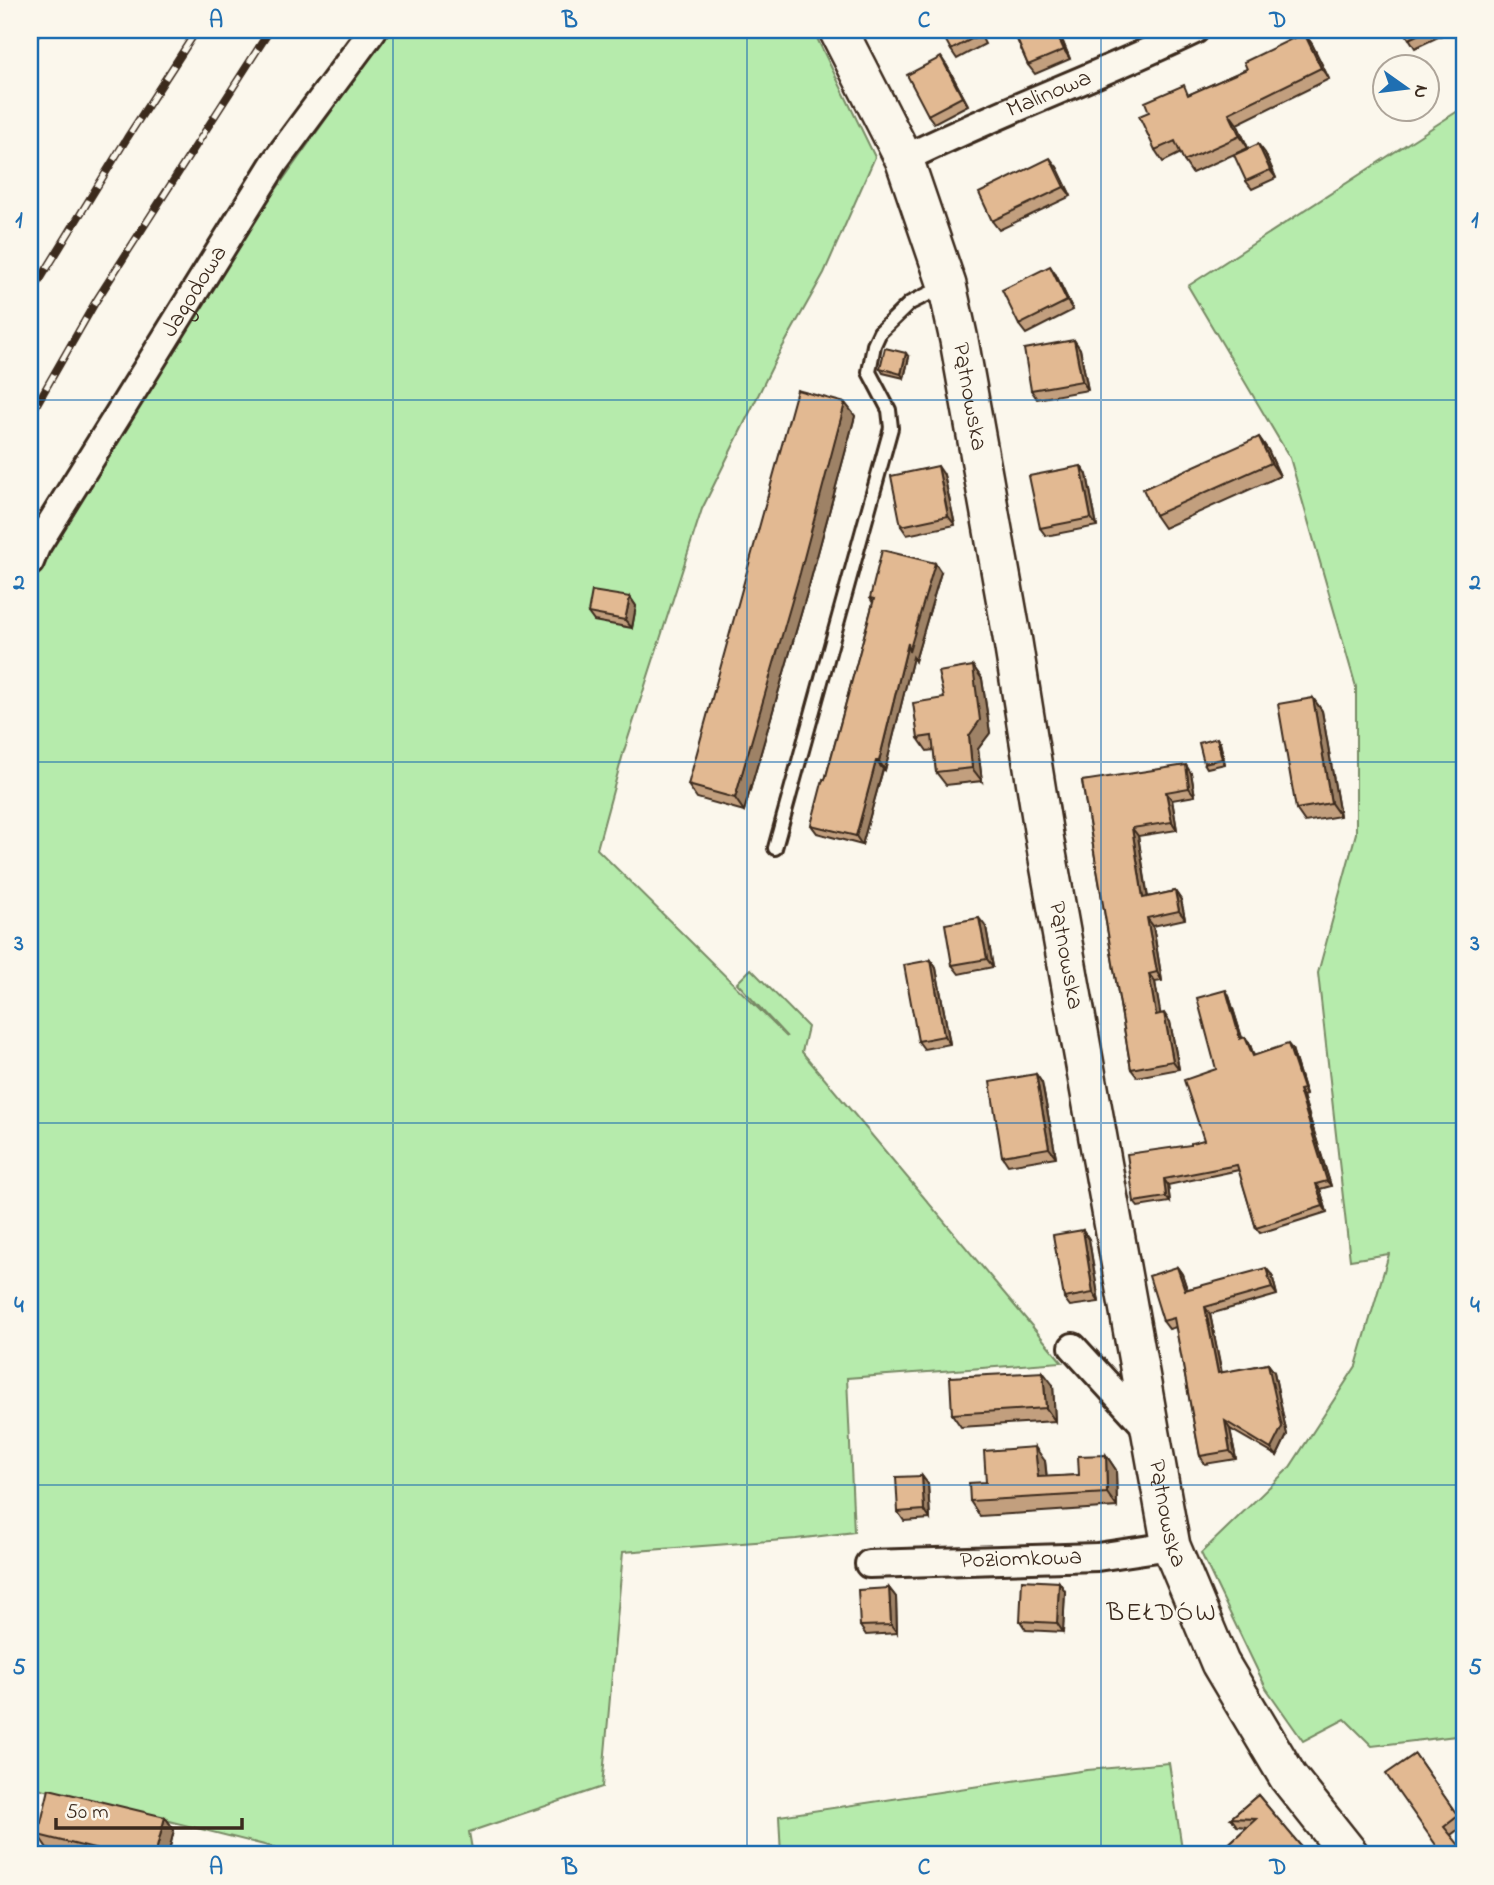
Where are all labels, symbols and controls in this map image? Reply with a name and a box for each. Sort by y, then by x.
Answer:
text: A [209,5,223,38]
text: B [561,5,578,38]
text: C [918,5,931,38]
text: D [1269,5,1286,38]
north arrow [1372,52,1442,122]
street label: Malinowa [1001,61,1097,128]
text: N [1405,82,1435,101]
text: 1 [15,205,23,238]
text: 1 [1471,205,1479,238]
street label: Jagodowa [153,239,237,344]
street label: Pątnowska [942,340,996,454]
text: 2 [12,567,25,600]
text: 2 [1468,567,1481,600]
street label: Pątnowska [1038,899,1092,1012]
text: 3 [13,928,24,961]
text: 3 [1469,928,1480,961]
text: 4 [14,1290,24,1323]
text: 4 [1470,1290,1480,1323]
street label: Pątnowska [1138,1457,1196,1573]
street label: Poziomkowa [959,1540,1083,1579]
district label: BEŁDÓW [1105,1595,1218,1633]
text: 5 [12,1652,26,1685]
text: 5 [1468,1652,1482,1685]
scale bar [56,1787,242,1831]
text: 50 m [66,1798,109,1828]
text: A [209,1852,223,1885]
text: B [561,1852,578,1885]
text: C [918,1852,931,1885]
text: D [1269,1852,1286,1885]

